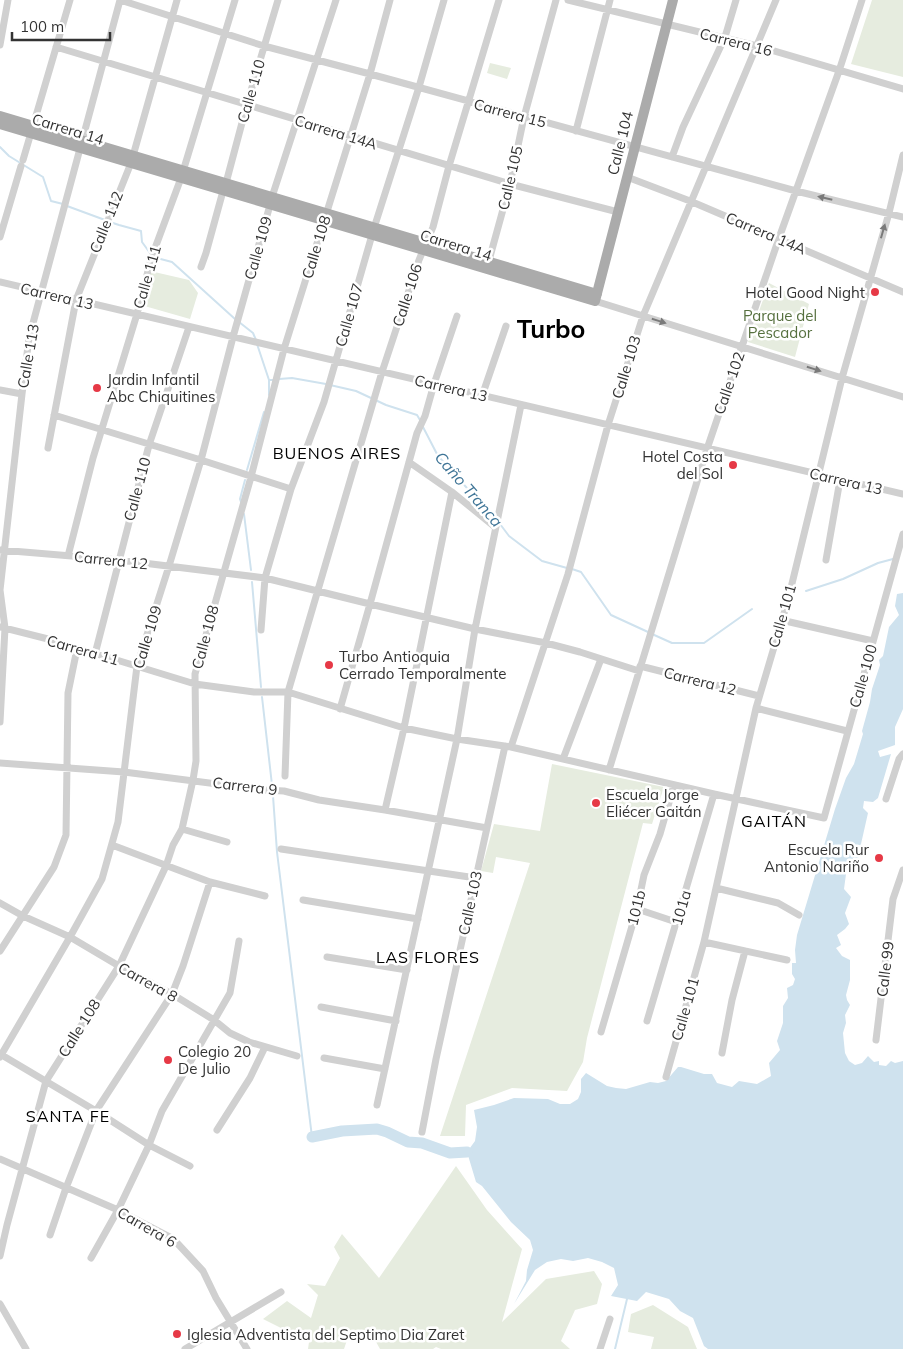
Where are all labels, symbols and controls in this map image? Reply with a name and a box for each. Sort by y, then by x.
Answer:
scale bar [12,10,110,42]
text: 100 m [20,17,64,36]
street label: Carrera 16 [698,24,774,60]
street label: Calle 110 [233,57,269,125]
street label: Carrera 15 [472,94,548,132]
street label: Carrera 14 [30,109,106,149]
street label: Calle 104 [603,109,637,177]
street label: Carrera 14A [292,110,380,154]
street label: Calle 105 [493,144,527,212]
street label: Calle 112 [85,188,127,256]
one-way arrow [818,194,833,202]
street label: Carrera 14A [723,208,809,258]
street label: Calle 108 [297,213,335,281]
street label: Calle 109 [240,214,276,282]
one-way arrow [880,224,888,239]
street label: Carrera 14 [418,225,494,265]
street label: Calle 111 [129,243,165,311]
street label: Calle 106 [388,261,426,329]
street label: Carrera 13 [19,278,95,314]
street label: Calle 107 [331,281,367,349]
place label: Hotel Good Night [745,283,865,302]
marker: Hotel Good Night [869,286,881,298]
park label: Parque del Pescador [743,306,817,342]
district label: Turbo [517,313,585,344]
one-way arrow [651,317,666,325]
street label: Calle 113 [13,322,43,390]
street label: Calle 103 [607,333,645,401]
street label: Calle 102 [709,349,749,417]
one-way arrow [806,366,821,374]
place label: Jardin Infantil Abc Chiquitines [107,370,215,406]
street label: Carrera 13 [413,370,489,406]
marker: Jardin Infantil Abc Chiquitines [91,382,103,394]
district label: BUENOS AIRES [273,443,401,463]
water label: Caño Tranca [431,447,508,531]
place label: Hotel Costa del Sol [642,447,723,483]
street label: Calle 110 [119,455,155,523]
marker: Hotel Costa del Sol [727,459,739,471]
street label: Carrera 13 [808,463,884,499]
street label: Carrera 12 [73,547,149,573]
street label: Calle 101 [764,582,800,650]
street label: Calle 109 [128,603,166,671]
street label: Calle 108 [187,603,223,671]
street label: Carrera 11 [45,631,121,669]
street label: Calle 100 [845,642,881,710]
place label: Turbo Antioquia Cerrado Temporalmente [339,647,506,683]
marker: Turbo Antioquia Cerrado Temporalmente [323,659,335,671]
street label: Carrera 12 [662,663,738,699]
street label: Carrera 9 [211,773,279,799]
place label: Escuela Jorge Eliécer Gaitán [606,785,702,821]
marker: Escuela Jorge Eliécer Gaitán [590,797,602,809]
district label: GAITÁN [741,811,807,831]
place label: Escuela Rur Antonio Nariño [764,840,870,876]
marker: Escuela Rur Antonio Nariño [873,852,885,864]
street label: Calle 103 [454,869,486,937]
street label: 101b [622,888,650,928]
street label: 101a [667,888,695,928]
street label: Calle 99 [872,940,898,998]
district label: LAS FLORES [376,947,480,967]
street label: Carrera 8 [115,958,181,1006]
street label: Calle 101 [667,975,703,1043]
street label: Calle 108 [54,995,104,1061]
place label: Colegio 20 De Julio [178,1042,251,1078]
marker: Colegio 20 De Julio [162,1054,174,1066]
district label: SANTA FE [26,1106,110,1126]
street label: Carrera 6 [114,1202,180,1252]
place label: Iglesia Adventista del Septimo Dia Zaret [187,1325,464,1344]
marker: Iglesia Adventista del Septimo Dia Zaret [171,1328,183,1340]

